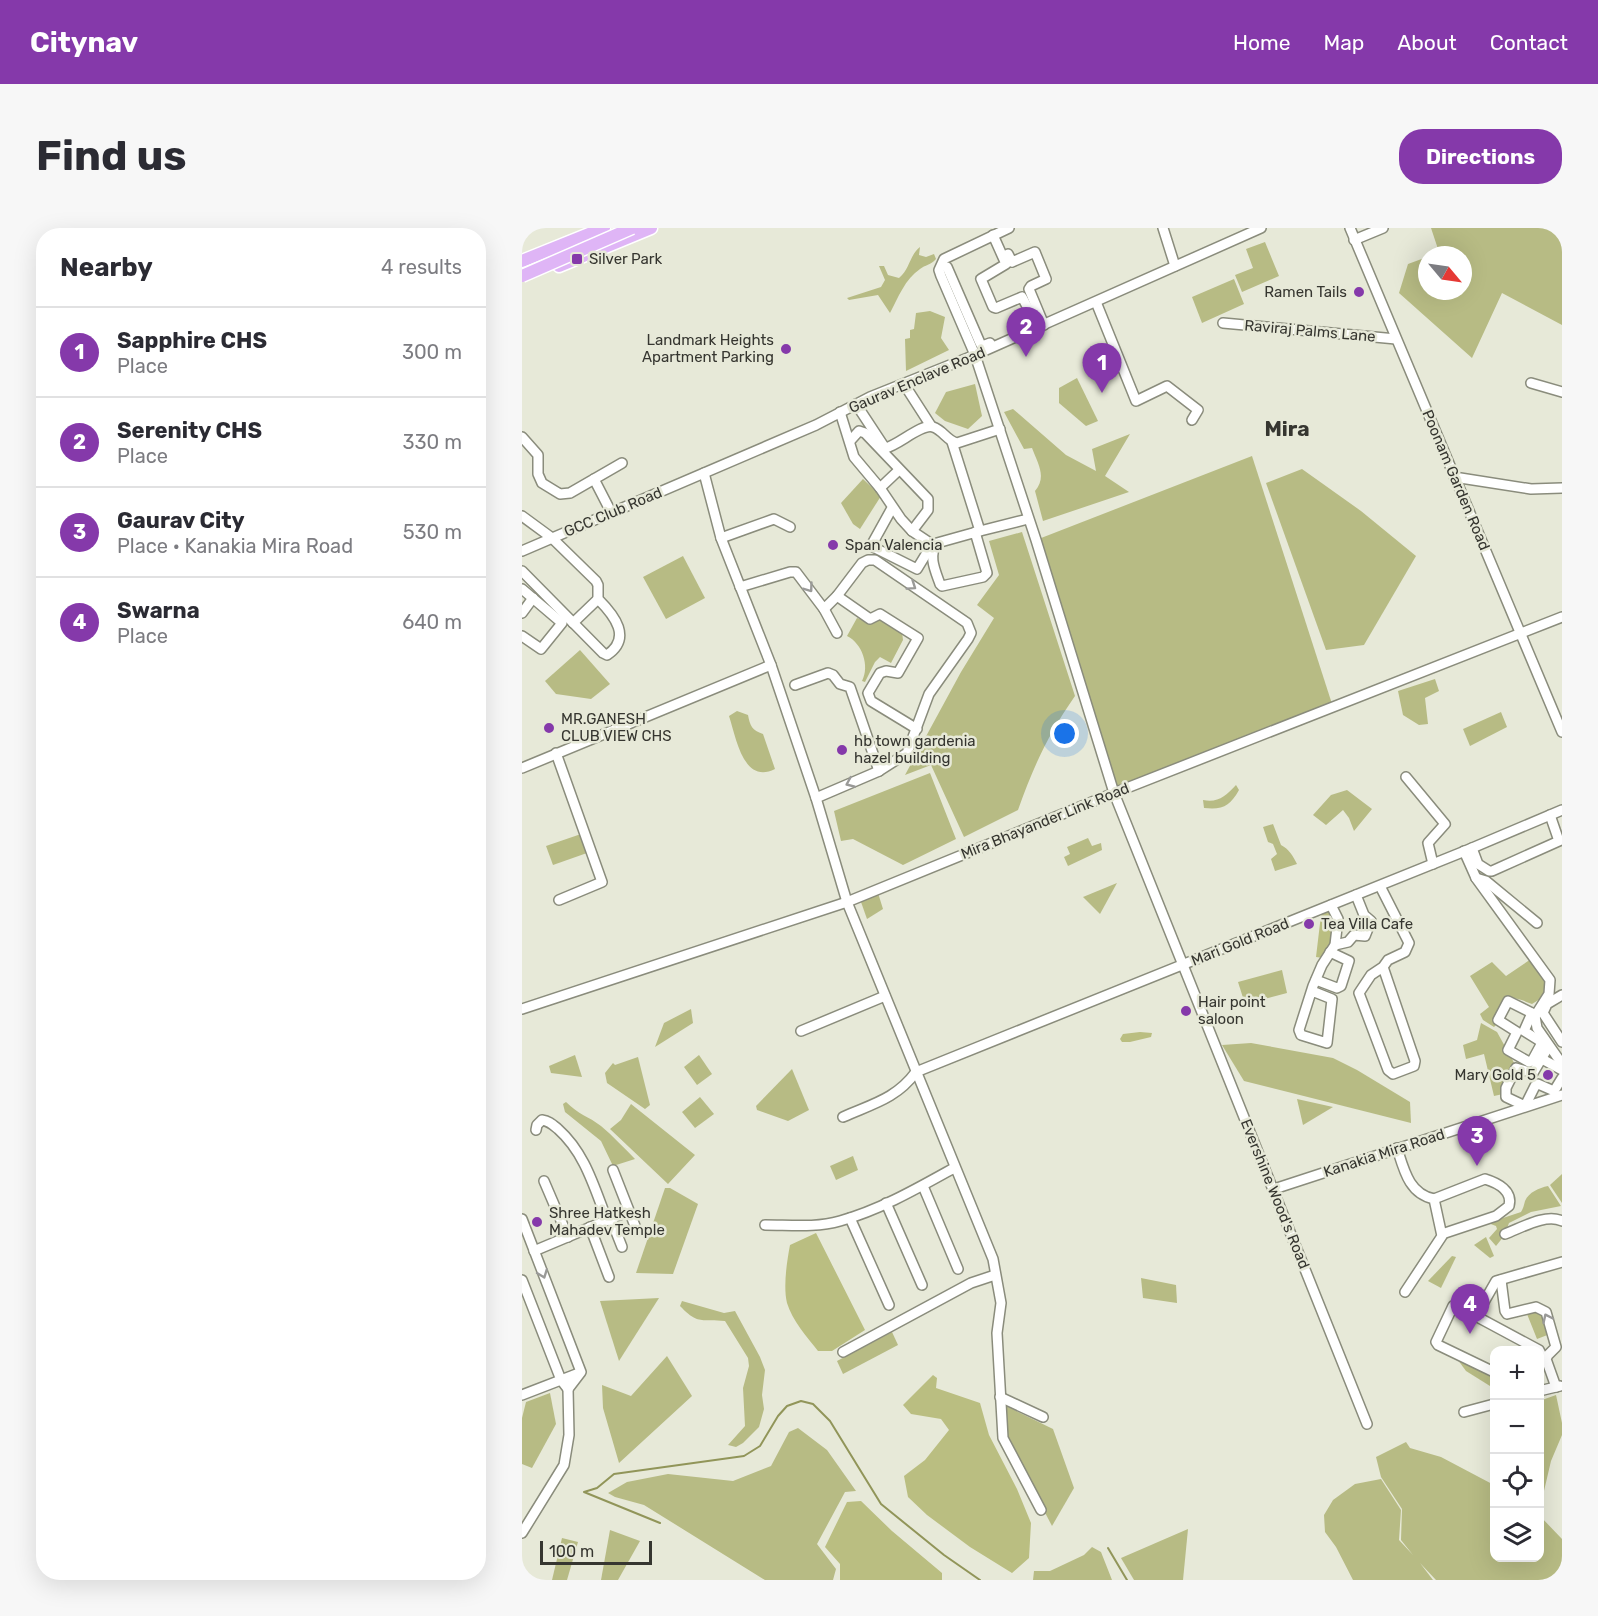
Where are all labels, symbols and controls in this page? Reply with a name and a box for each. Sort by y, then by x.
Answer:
text: Citynav [30,26,138,59]
text: Home [1233,30,1290,55]
text: Map [1323,30,1364,55]
text: About [1397,30,1457,55]
text: Contact [1490,30,1568,55]
button: Directions [1399,129,1562,184]
text: Find us [36,131,187,181]
north arrow [1418,246,1472,300]
place label: Silver Park [589,250,663,268]
text: Nearby [60,252,153,283]
marker: Silver Park [570,252,584,266]
text: 4 results [381,255,462,279]
place label: Ramen Tails [1264,283,1347,301]
marker: Ramen Tails [1352,285,1366,299]
pin: 2 [1006,308,1046,357]
street label: Raviraj Palms Lane [1244,316,1376,346]
text: Sapphire CHS [117,327,267,354]
place label: Landmark Heights Apartment Parking [642,331,774,366]
text: 1 [75,340,84,364]
text: 300 m [402,340,462,364]
marker: Landmark Heights Apartment Parking [779,342,793,356]
street label: Gaurav Enclave Road [846,343,988,417]
pin: 1 [1082,344,1122,393]
text: Place [117,354,168,378]
street label: Poonam Garden Road [1418,407,1494,553]
district label: Mira [1264,416,1310,441]
text: Serenity CHS [117,417,262,444]
text: 2 [73,430,86,454]
text: 330 m [403,430,462,454]
text: Place [117,444,168,468]
street label: GCC Club Road [561,483,665,541]
text: Gaurav City [117,507,245,534]
text: 3 [73,520,86,544]
text: 530 m [403,520,462,544]
text: Place · Kanakia Mira Road [117,534,353,558]
place label: Span Valencia [845,536,943,554]
marker: Span Valencia [826,538,840,552]
one-way arrow [906,579,917,590]
one-way arrow [802,581,813,592]
text: Swarna [117,597,200,624]
text: 4 [73,610,86,634]
text: 640 m [402,610,462,634]
text: Place [117,624,168,648]
place label: MR.GANESH CLUB VIEW CHS [561,710,671,745]
your location [1050,719,1079,748]
marker: MR.GANESH CLUB VIEW CHS [542,721,556,735]
place label: hb town gardenia hazel building [854,732,976,767]
marker: hb town gardenia hazel building [835,743,849,757]
one-way arrow [846,776,857,788]
street label: Mira Bhayander Link Road [958,779,1132,863]
street label: Mari Gold Road [1188,914,1292,970]
place label: Tea Villa Cafe [1321,915,1413,933]
marker: Tea Villa Cafe [1302,917,1316,931]
place label: Hair point saloon [1198,993,1266,1028]
marker: Hair point saloon [1179,1004,1193,1018]
place label: Mary Gold 5 [1455,1066,1536,1084]
marker: Mary Gold 5 [1541,1068,1555,1082]
street label: Evershine Wood's Road [1237,1116,1313,1272]
pin: 3 [1458,1116,1496,1166]
street label: Kanakia Mira Road [1321,1125,1447,1181]
place label: Shree Hatkesh Mahadev Temple [549,1204,665,1239]
marker: Shree Hatkesh Mahadev Temple [530,1215,544,1229]
one-way arrow [536,1268,548,1279]
pin: 4 [1450,1284,1490,1334]
one-way arrow [1542,1314,1554,1325]
map controls [1490,1346,1544,1562]
button: + [1490,1346,1544,1400]
button: − [1490,1400,1544,1454]
button: locate [1490,1454,1544,1508]
button: layers [1490,1508,1544,1562]
scale bar [540,1538,652,1566]
text: 100 m [549,1542,594,1561]

